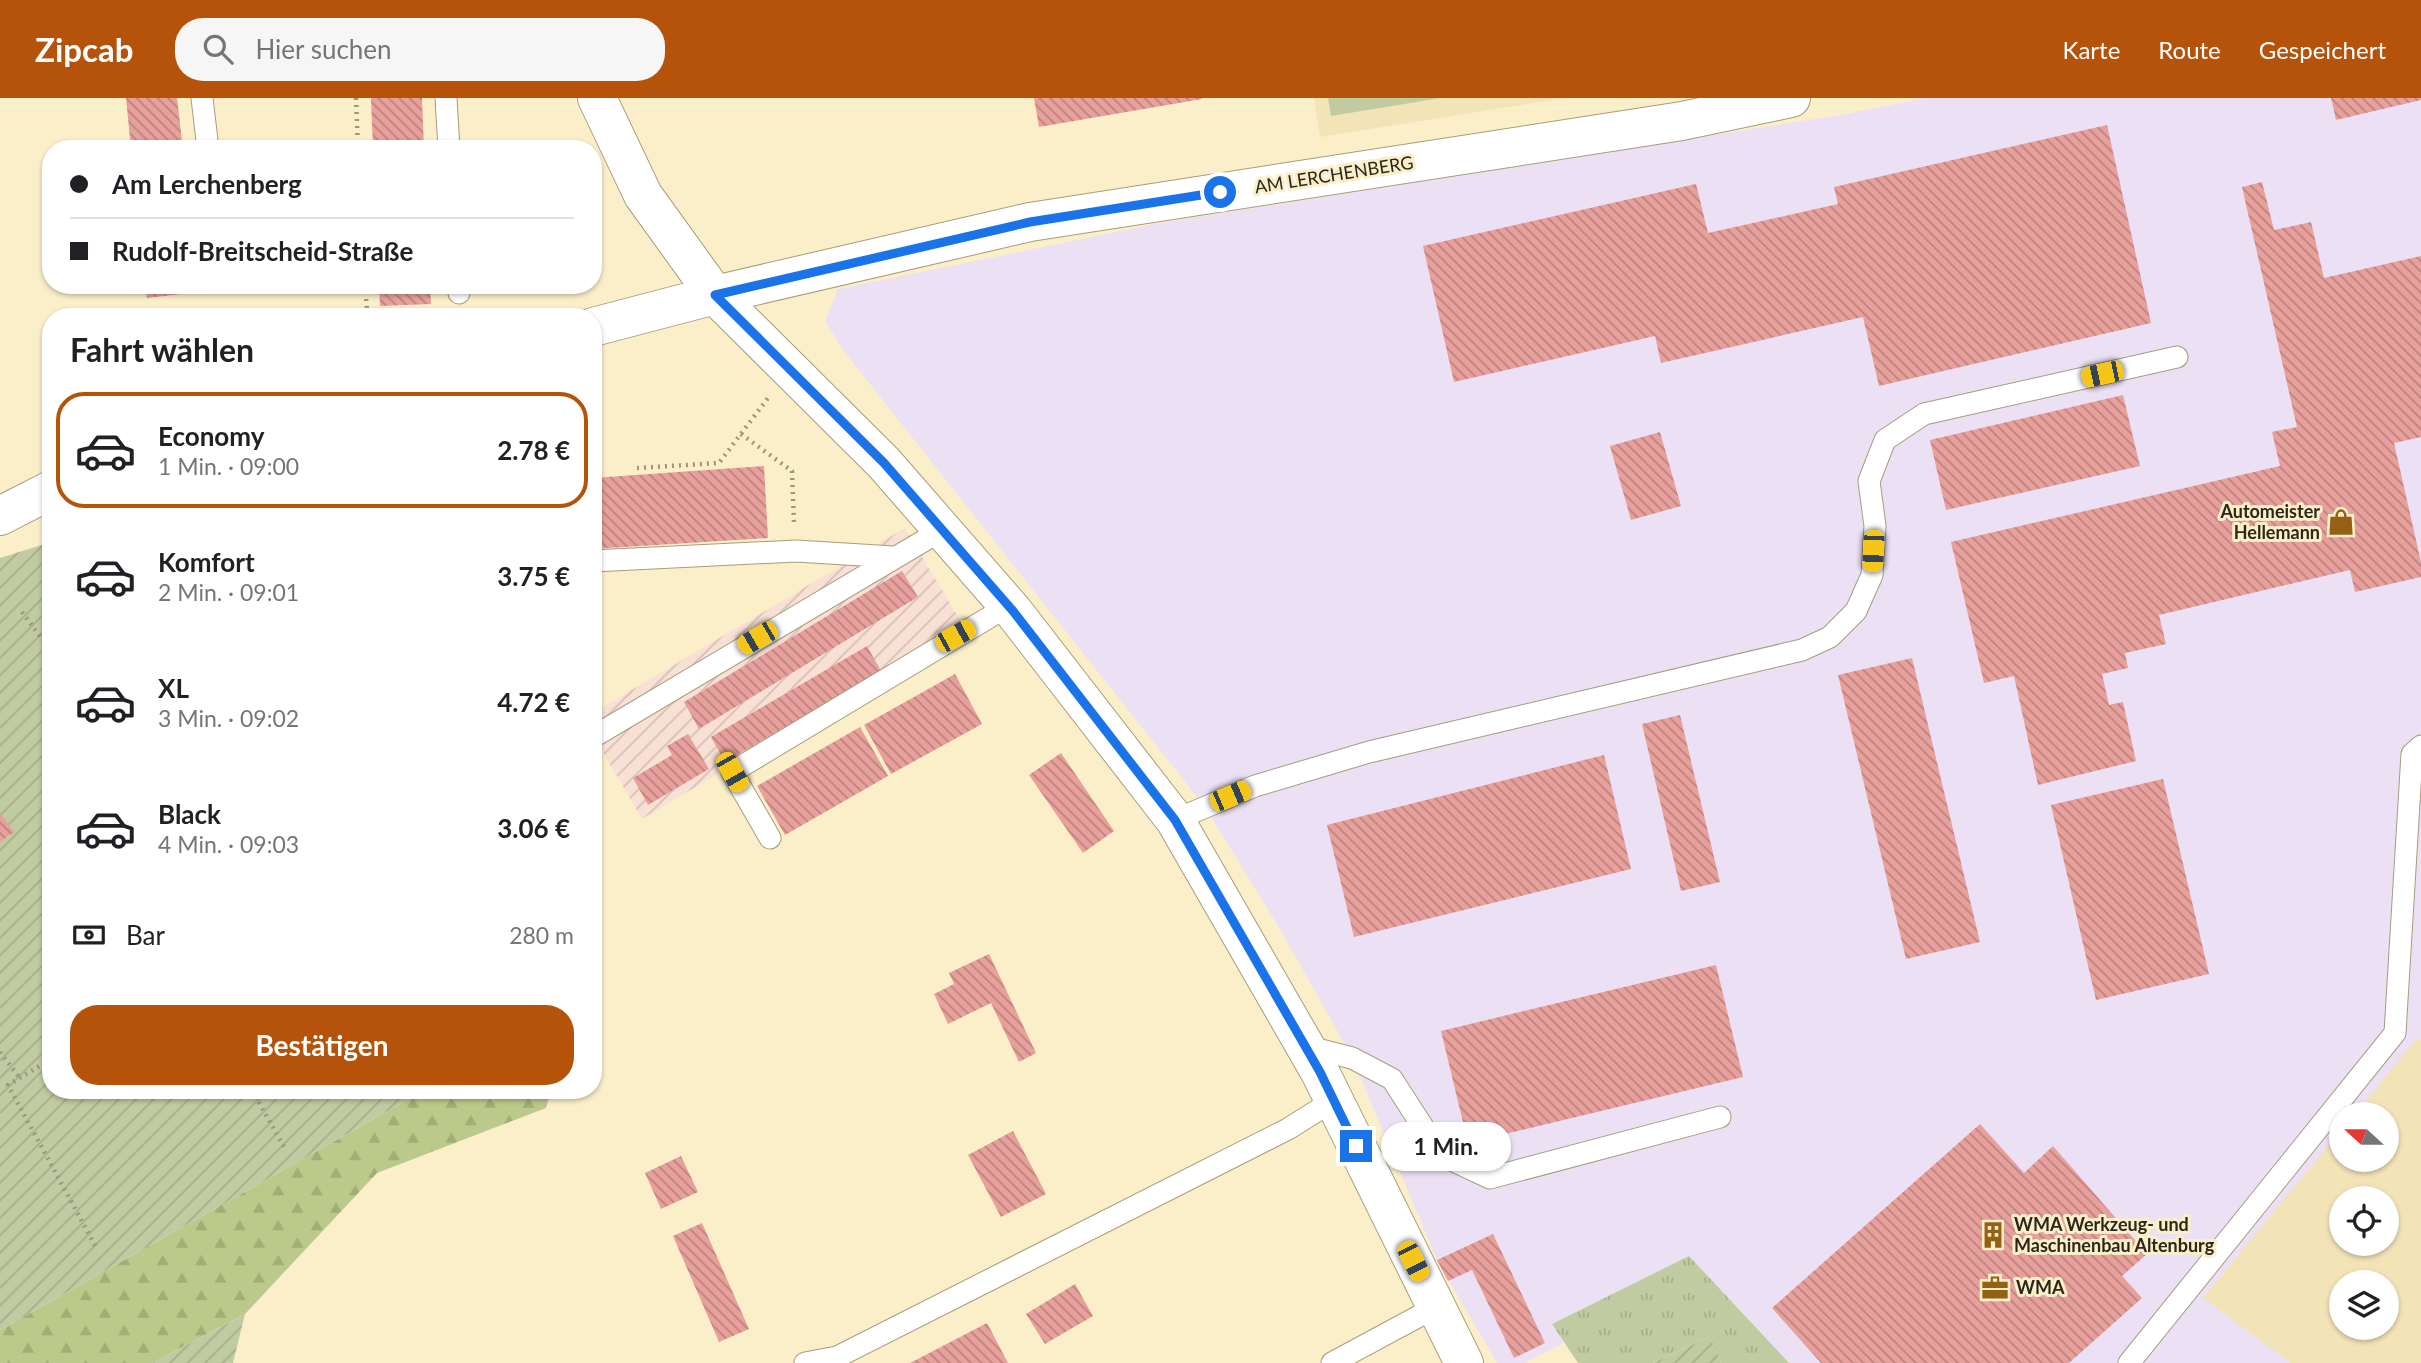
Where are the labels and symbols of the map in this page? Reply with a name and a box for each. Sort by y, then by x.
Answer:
street label: AM LERCHENBERG [1253,151,1415,197]
route start [1204,176,1236,208]
car [2080,359,2125,389]
place label: Automeister Hellemann [2219,500,2320,543]
shop icon: Automeister Hellemann [2326,507,2356,537]
car [1862,529,1885,573]
car [932,617,979,655]
car [734,618,781,658]
car [713,749,752,795]
car [1207,778,1254,814]
north arrow [2329,1102,2399,1172]
callout: 1 Min. [1380,1122,1510,1170]
route end [1340,1130,1372,1162]
place label: WMA Werkzeug- und Maschinenbau Altenburg [2014,1213,2215,1256]
building icon: WMA Werkzeug- und Maschinenbau Altenburg [1978,1220,2008,1250]
car [1395,1238,1432,1284]
office icon: WMA [1980,1273,2010,1303]
place label: WMA [2016,1276,2065,1298]

